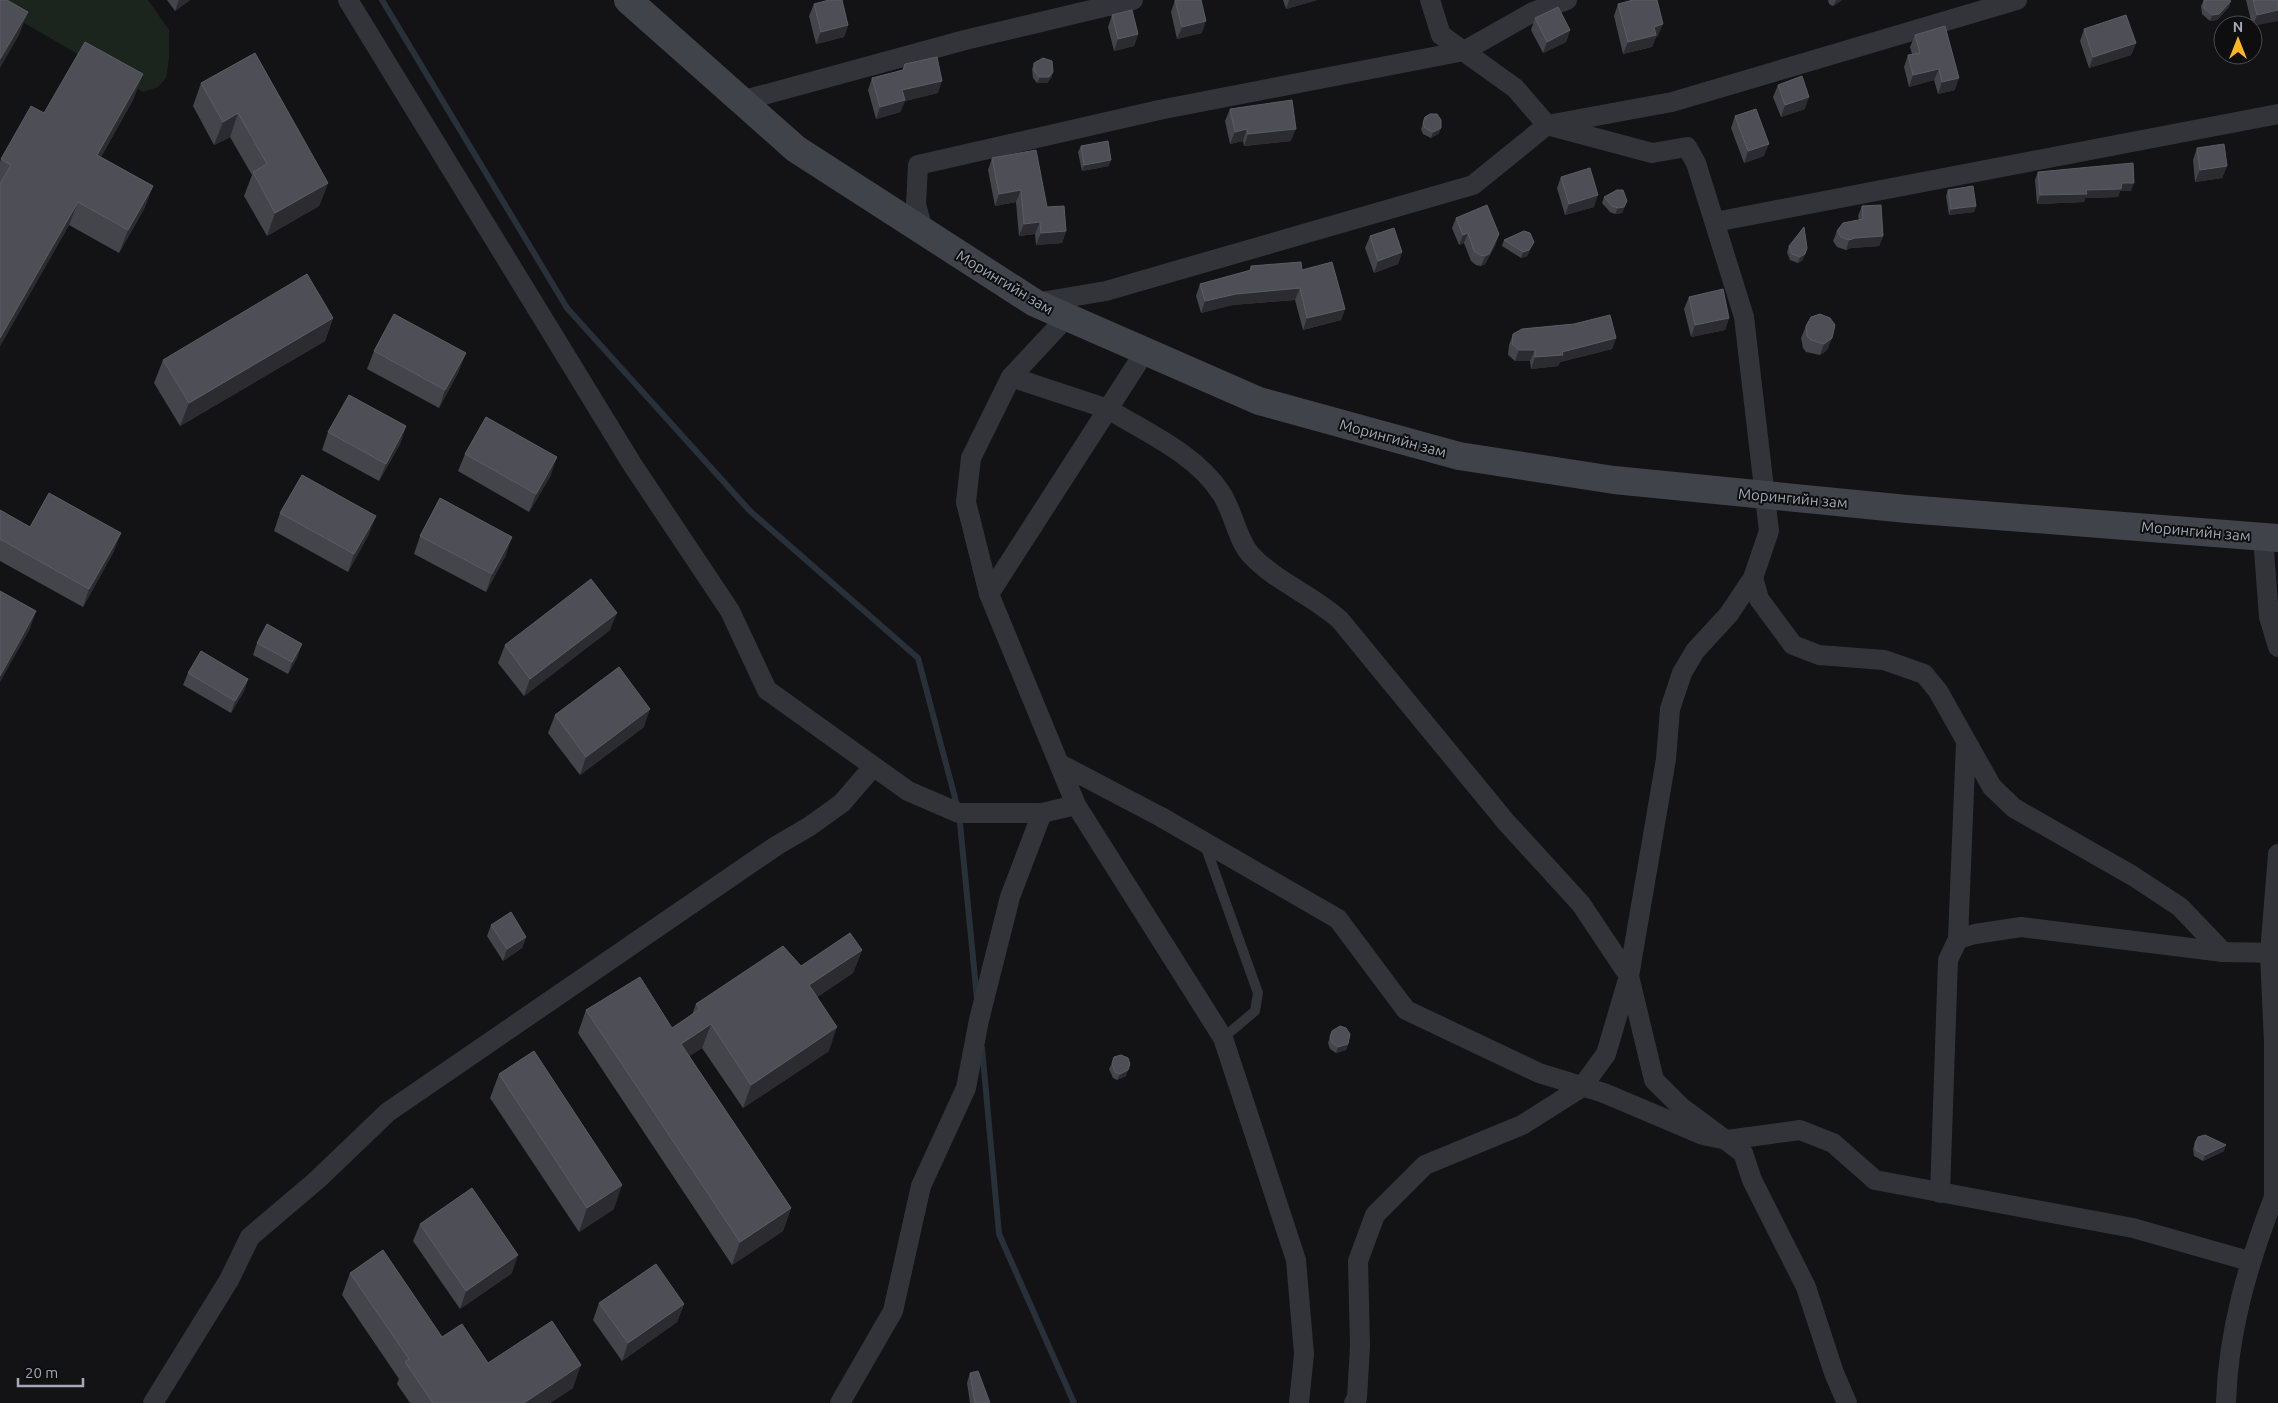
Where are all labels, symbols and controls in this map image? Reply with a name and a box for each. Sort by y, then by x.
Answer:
north arrow [2213,15,2263,65]
text: N [2233,19,2243,35]
street label: Морингийн зам [953,246,1057,318]
street label: Морингийн зам [1338,416,1448,460]
street label: Морингийн зам [1737,485,1849,511]
street label: Морингийн зам [2140,518,2252,544]
scale bar [18,1356,82,1388]
text: 20 m [25,1364,58,1381]

